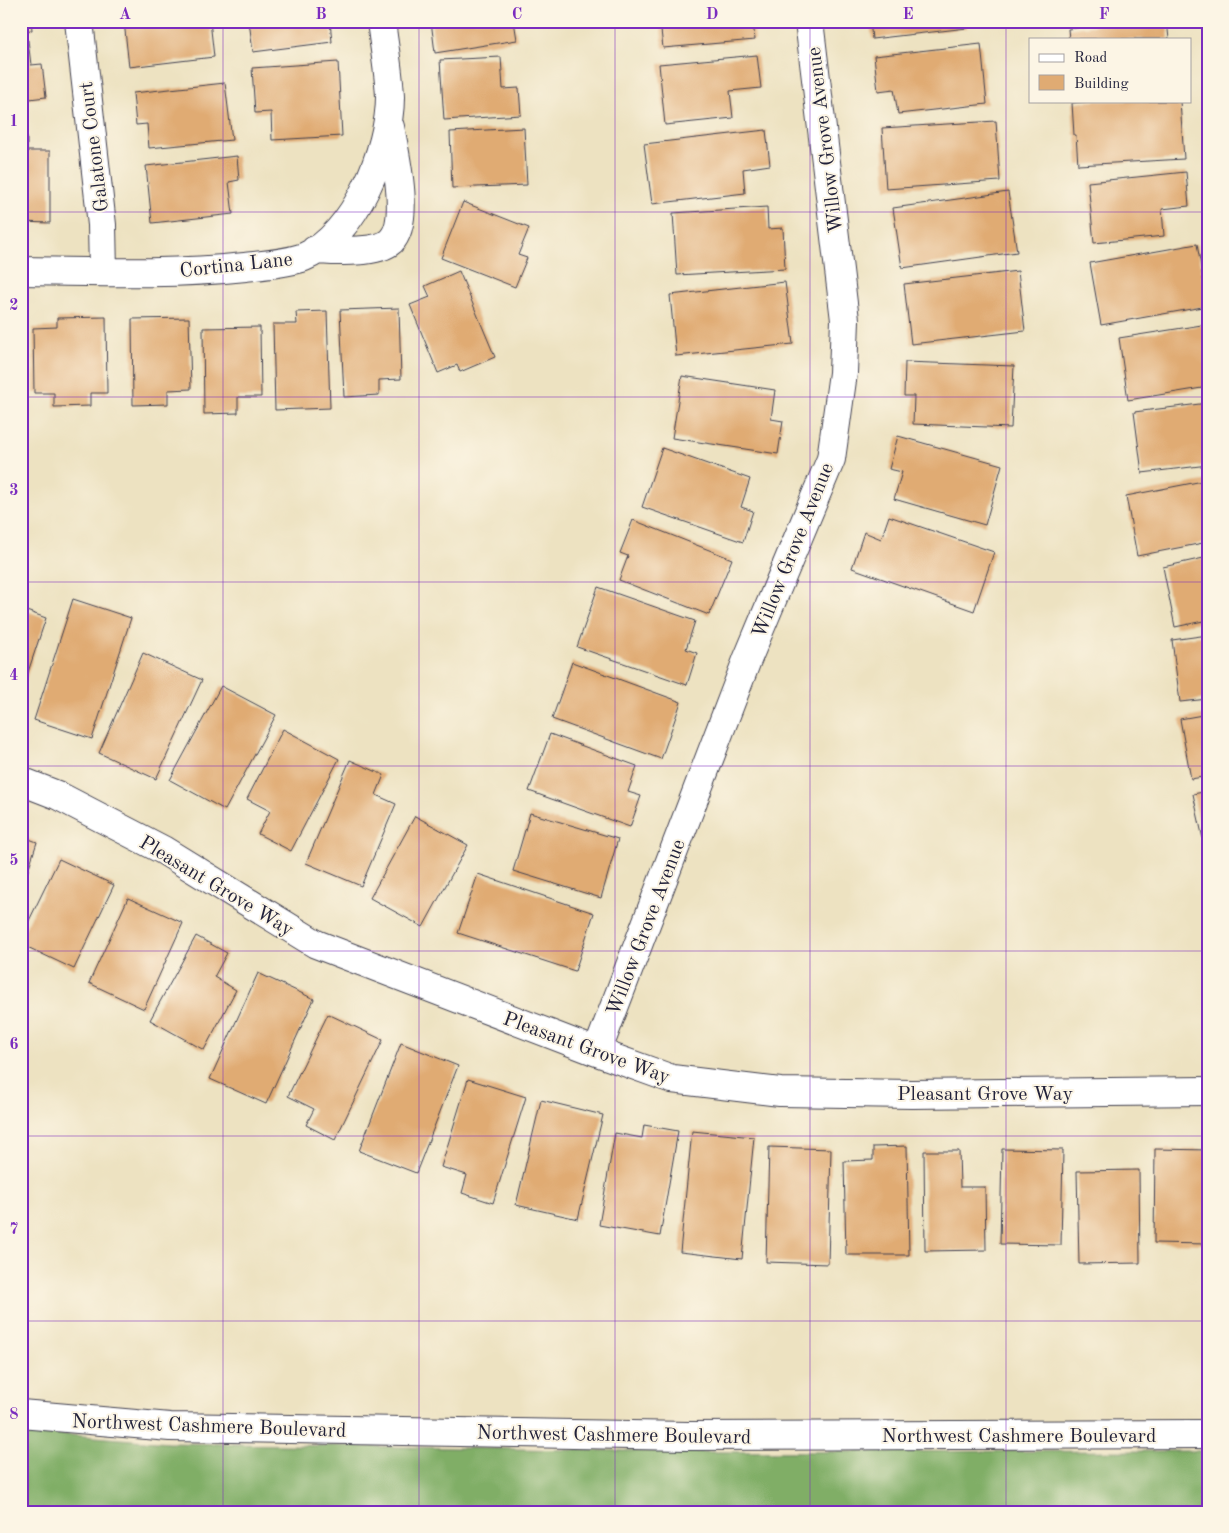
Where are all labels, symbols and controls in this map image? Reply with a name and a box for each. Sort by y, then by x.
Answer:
text: A [119,7,131,23]
text: B [315,7,327,23]
text: C [512,7,522,23]
text: D [706,7,718,23]
text: E [902,7,914,23]
text: F [1099,7,1110,23]
legend [1029,38,1192,102]
street label: Willow Grove Avenue [805,46,847,234]
text: Road [1074,51,1108,66]
text: Building [1074,77,1129,92]
street label: Galatone Court [77,80,113,213]
text: 1 [9,114,19,130]
street label: Cortina Lane [179,250,294,282]
text: 2 [9,298,19,314]
street label: Willow Grove Avenue [750,460,838,641]
text: 3 [9,483,19,499]
text: 4 [9,668,19,684]
street label: Pleasant Grove Way [135,833,297,941]
street label: Willow Grove Avenue [604,837,690,1019]
text: 5 [9,853,19,869]
street label: Pleasant Grove Way [500,1009,673,1089]
text: 6 [9,1037,19,1053]
street label: Pleasant Grove Way [897,1085,1073,1105]
text: 7 [9,1222,19,1238]
text: 8 [9,1407,19,1423]
street label: Northwest Cashmere Boulevard [71,1412,347,1442]
street label: Northwest Cashmere Boulevard [476,1424,752,1448]
street label: Northwest Cashmere Boulevard [882,1427,1156,1447]

